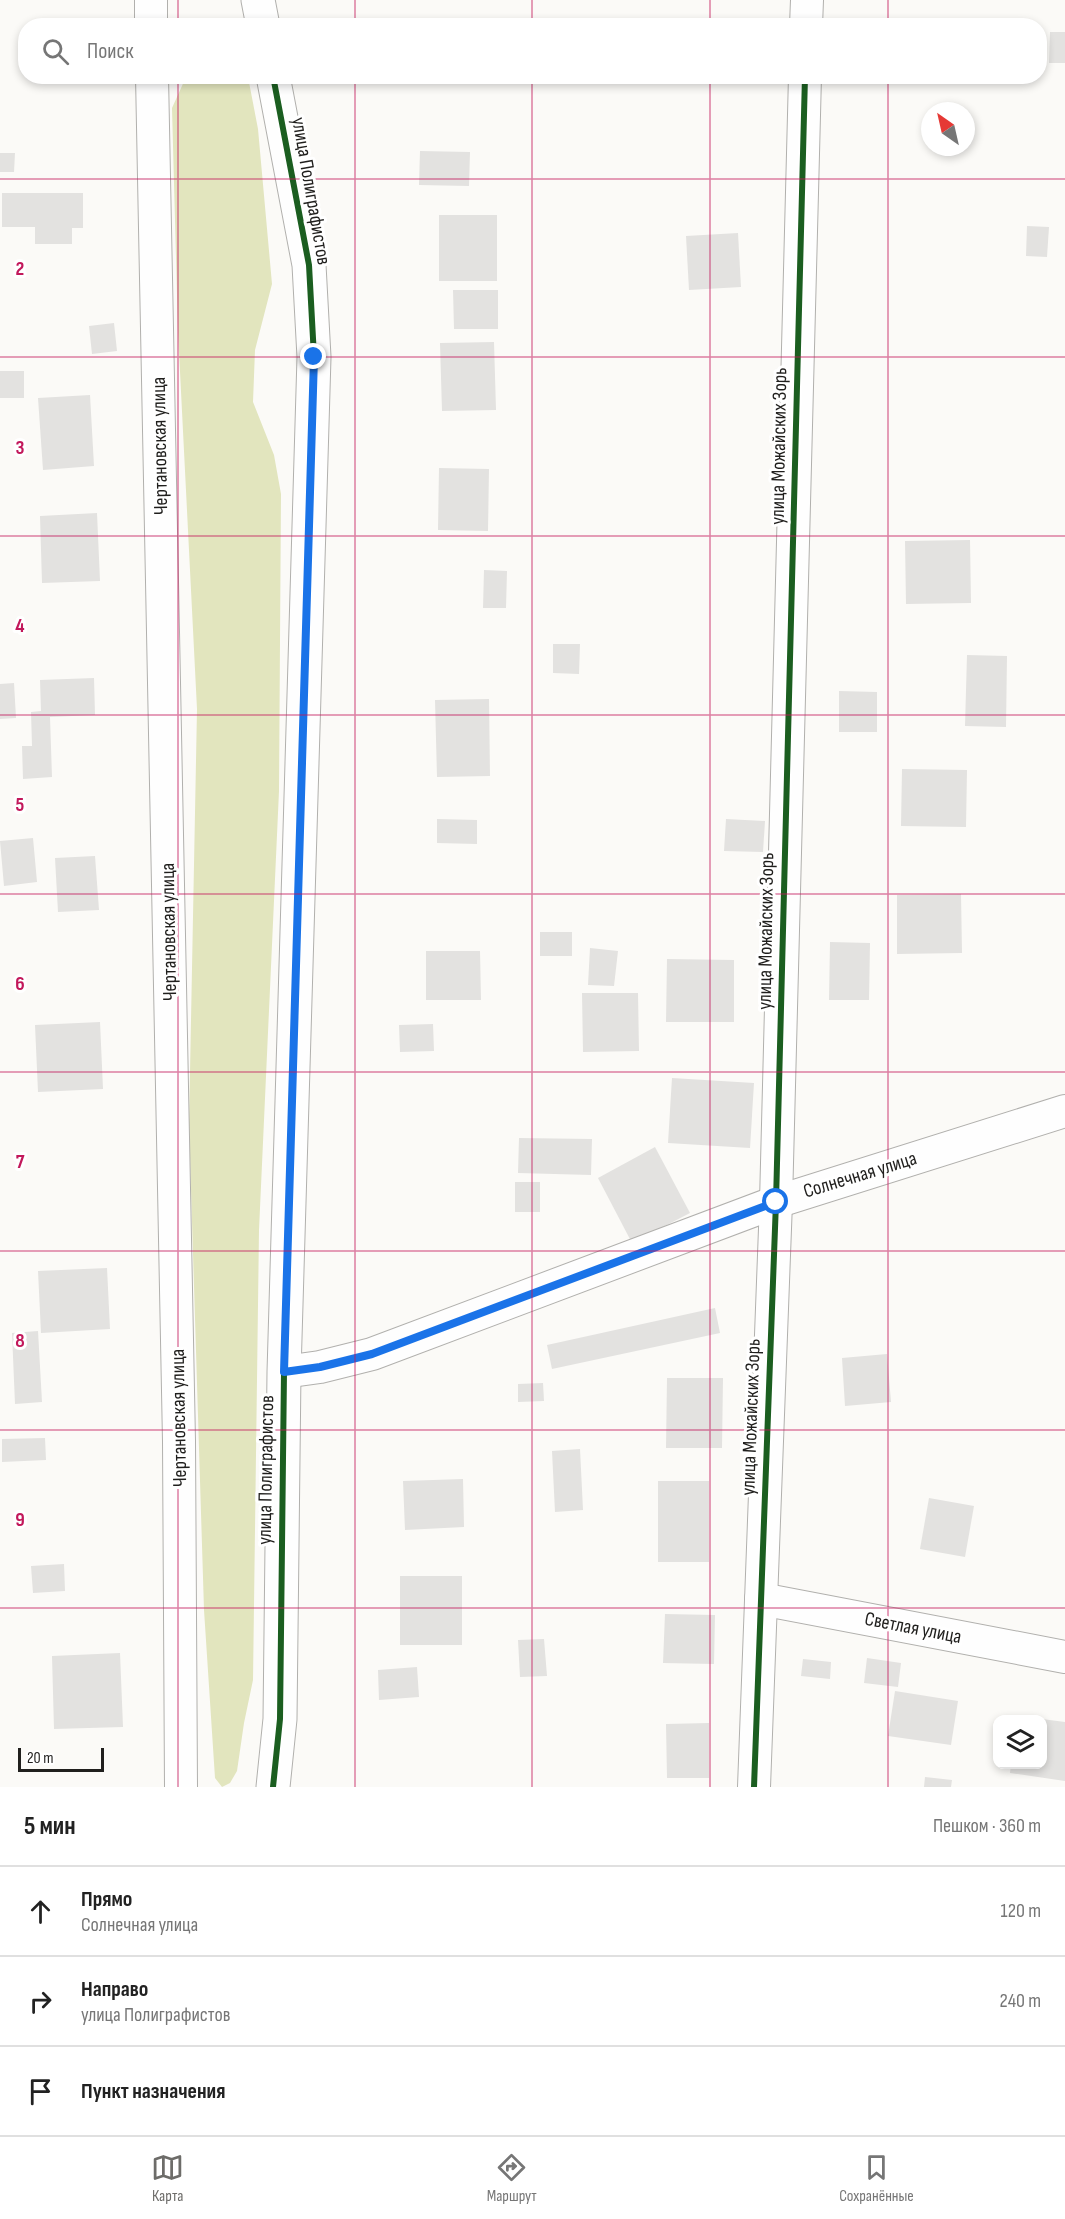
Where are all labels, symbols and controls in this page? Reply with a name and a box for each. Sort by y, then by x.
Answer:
search box [18,18,1047,84]
icon: search [39,35,72,68]
text: Поиск [87,38,133,65]
north arrow [921,102,975,156]
street label: улица Полиграфистов [286,115,336,267]
text: 2 [16,257,24,281]
route end [300,343,326,369]
street label: улица Можайских Зорь [766,367,792,525]
street label: Чертановская улица [147,377,173,515]
text: 3 [16,436,25,460]
text: 4 [15,614,25,638]
text: 5 [16,793,25,817]
street label: улица Можайских Зорь [753,852,779,1010]
street label: Чертановская улица [156,863,182,1001]
text: 6 [15,972,25,996]
street label: Солнечная улица [800,1146,920,1204]
text: 7 [16,1150,25,1174]
route start [762,1188,788,1214]
text: 8 [15,1329,25,1353]
street label: улица Можайских Зорь [736,1338,766,1496]
street label: Чертановская улица [166,1349,192,1487]
street label: улица Полиграфистов [253,1395,279,1545]
text: 9 [15,1508,25,1532]
street label: Светлая улица [863,1607,963,1649]
map controls [993,1715,1047,1769]
button: layers [993,1715,1047,1769]
scale bar [18,1745,104,1772]
text: 20 m [27,1749,54,1768]
text: 5 мин [24,1811,76,1842]
text: Пешком · 360 m [933,1814,1041,1838]
text: Прямо [81,1886,132,1913]
icon: ahead [24,1895,57,1928]
text: 120 m [1001,1899,1041,1923]
text: Солнечная улица [81,1913,198,1937]
text: Направо [81,1976,148,2003]
icon: right [24,1985,57,2018]
text: 240 m [1000,1989,1041,2013]
text: улица Полиграфистов [81,2003,230,2027]
icon: arrive [24,2075,57,2108]
text: Пункт назначения [81,2078,225,2105]
tab: Карта [151,2151,184,2206]
tab: Маршрут [487,2151,537,2206]
tab: Сохранённые [839,2151,914,2206]

